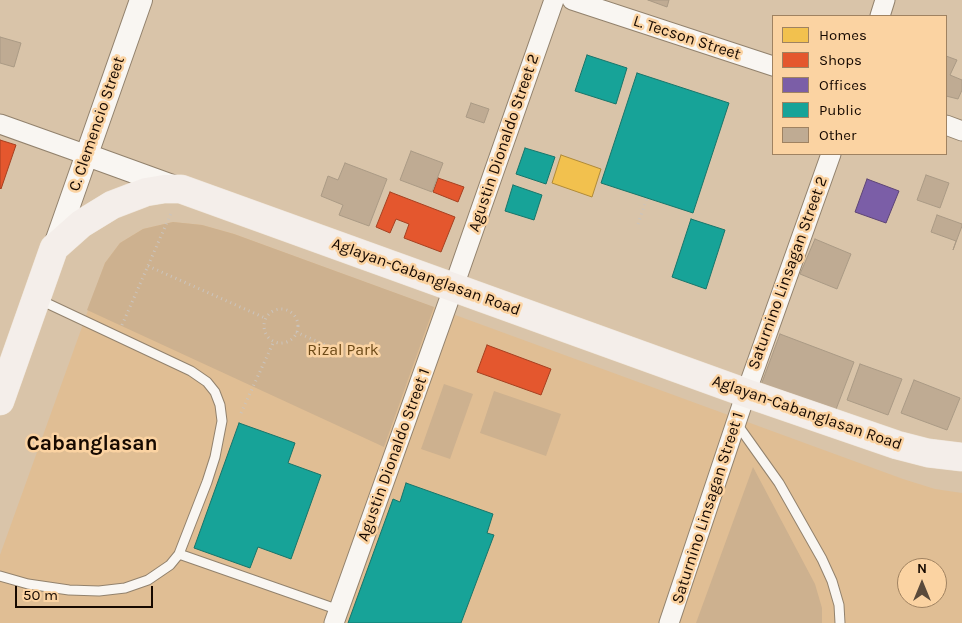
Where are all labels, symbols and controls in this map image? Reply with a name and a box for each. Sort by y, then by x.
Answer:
street label: L. Tecson Street [631,12,743,64]
legend [772,15,947,155]
text: Homes [819,26,867,44]
text: Shops [819,51,862,69]
street label: Agustin Dionaldo Street 2 [465,52,543,234]
street label: C. Clemencio Street [65,54,129,194]
text: Offices [819,76,867,94]
text: Public [819,101,862,119]
text: Other [819,126,857,144]
street label: Saturnino Linsagan Street 2 [744,174,832,372]
street label: Aglayan-Cabanglasan Road [329,234,523,320]
park label: Rizal Park [307,340,379,360]
street label: Agustin Dionaldo Street 1 [354,366,434,544]
street label: Aglayan-Cabanglasan Road [710,371,904,455]
street label: Saturnino Linsagan Street 1 [668,410,748,606]
district label: Cabanglasan [26,431,158,457]
north arrow [897,558,947,608]
text: N [917,560,927,577]
scale bar [18,576,155,608]
text: 50 m [23,586,58,604]

